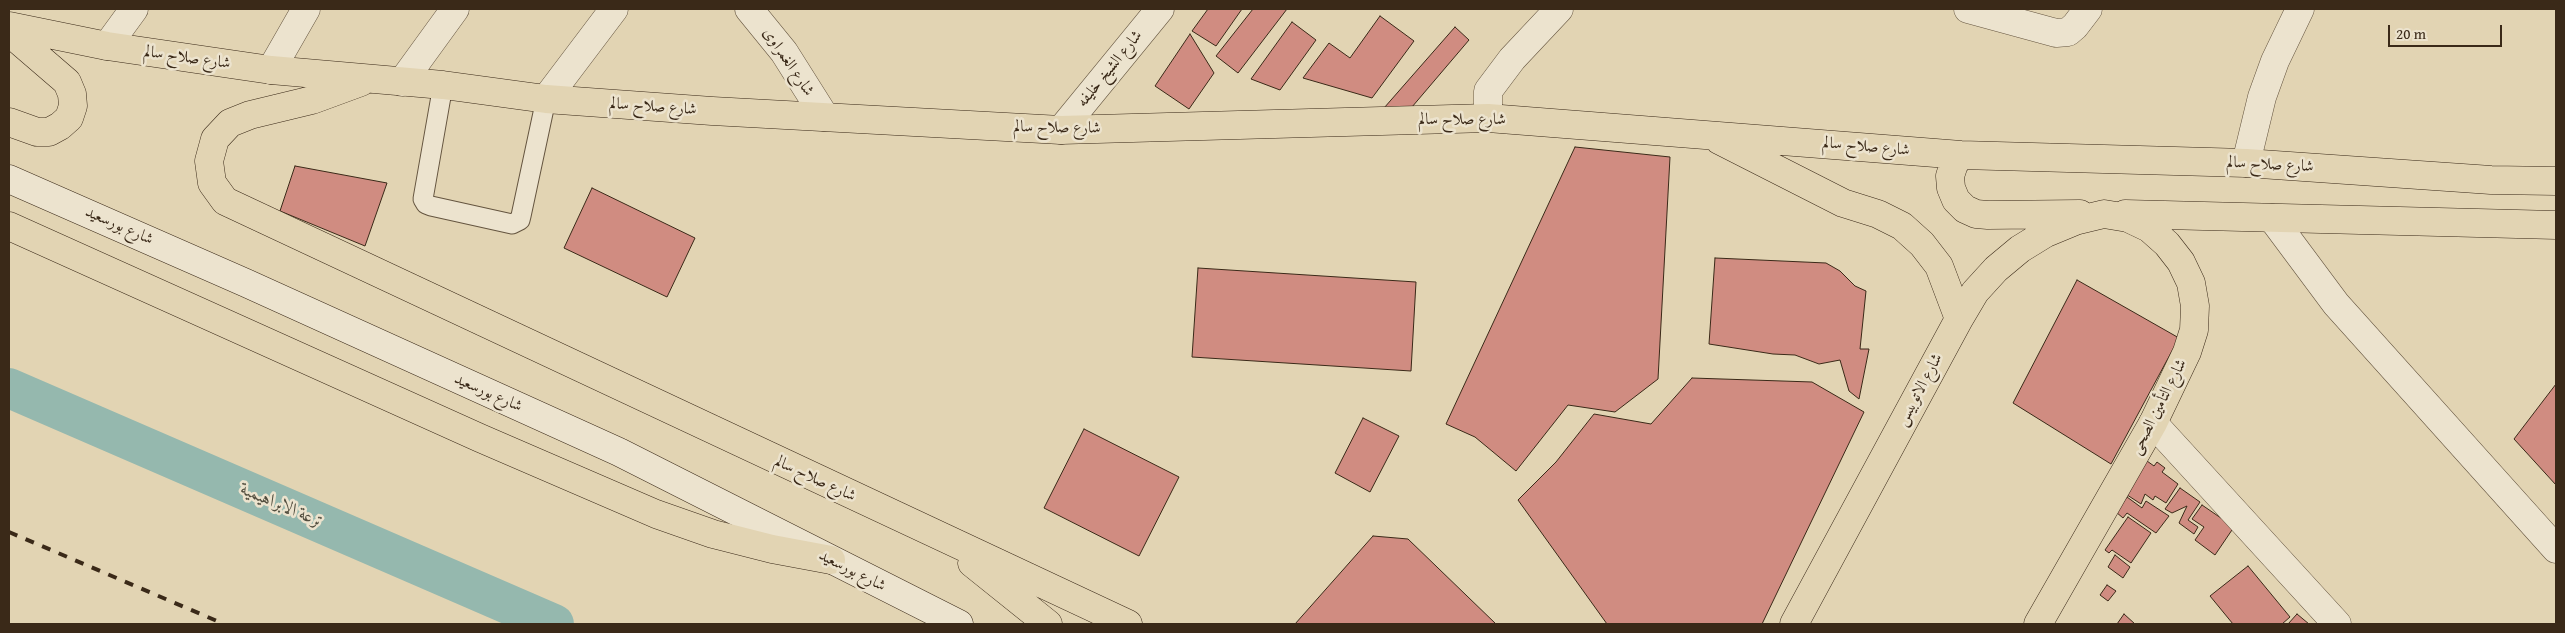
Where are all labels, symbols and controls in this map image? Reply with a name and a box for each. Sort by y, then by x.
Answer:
scale bar [2390,15,2504,47]
text: 20 m [2396,23,2426,44]
street label: شارع الغمراوى [758,24,818,100]
street label: شارع الشيخ خليفه [1073,27,1147,111]
street label: شارع صلاح سالم [142,42,232,74]
street label: شارع صلاح سالم [609,94,697,120]
street label: شارع صلاح سالم [1418,110,1506,130]
street label: شارع صلاح سالم [1013,118,1101,138]
street label: شارع صلاح سالم [1822,134,1910,160]
street label: شارع صلاح سالم [2226,153,2314,177]
street label: شارع بورسعيد [82,202,156,250]
street label: شارع الاتوبيس [1893,350,1947,430]
street label: شارع التأمين الصحى [2127,356,2191,458]
street label: شارع بورسعيد [451,369,525,417]
street label: شارع صلاح سالم [771,452,859,506]
water label: ترعة الابراهيمية [237,479,327,533]
street label: شارع بورسعيد [815,546,889,596]

